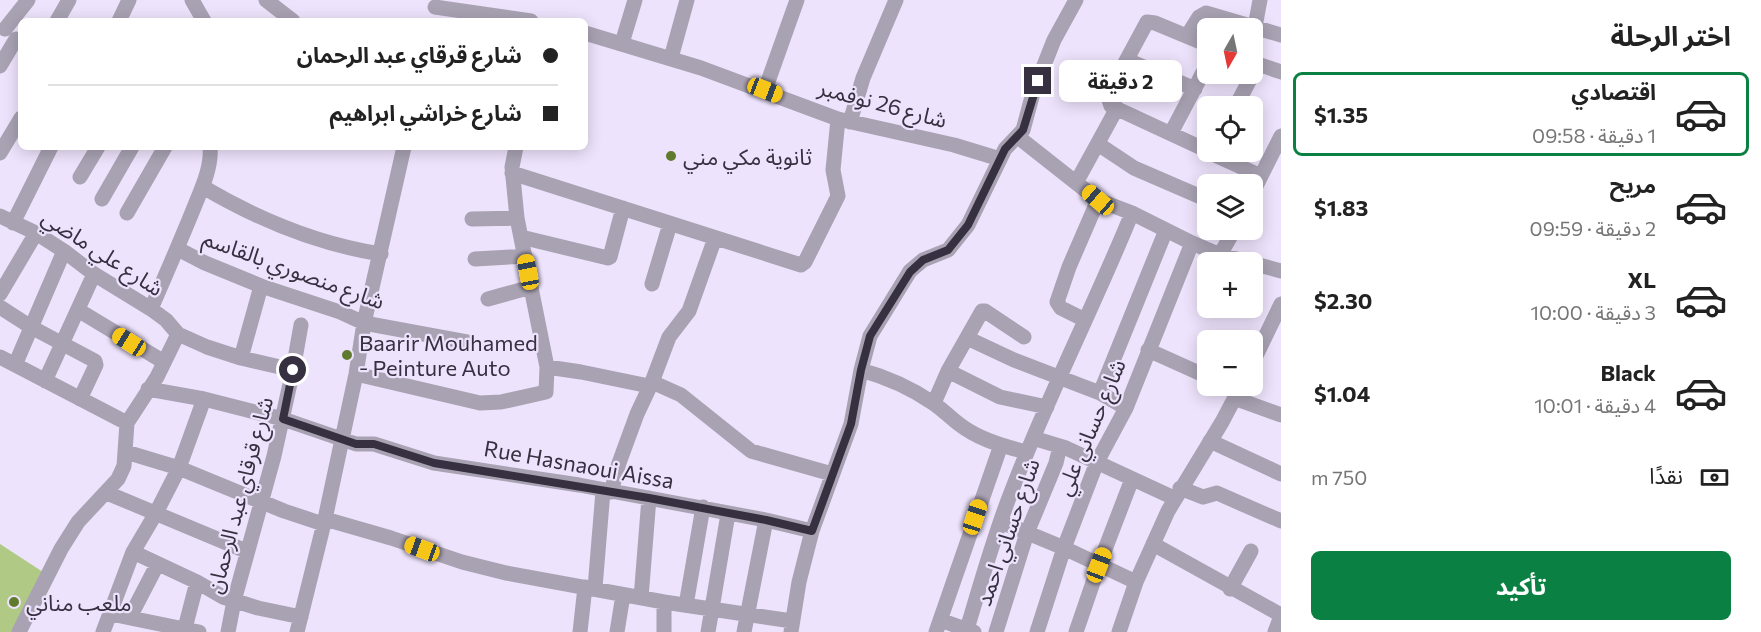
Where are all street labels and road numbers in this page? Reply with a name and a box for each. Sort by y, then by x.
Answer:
street label: شارع 26 نوفمبر [814,73,950,137]
street label: شارع علي ماضي [35,203,169,305]
street label: شارع منصوري بالقاسم [198,224,389,318]
street label: شارع حساني علي [1049,355,1135,501]
street label: شارع قرقاي عبد الرحمان [200,394,282,597]
street label: Rue Hasnaoui Aissa [482,434,676,494]
street label: شارع حساني احمد [969,455,1049,611]

